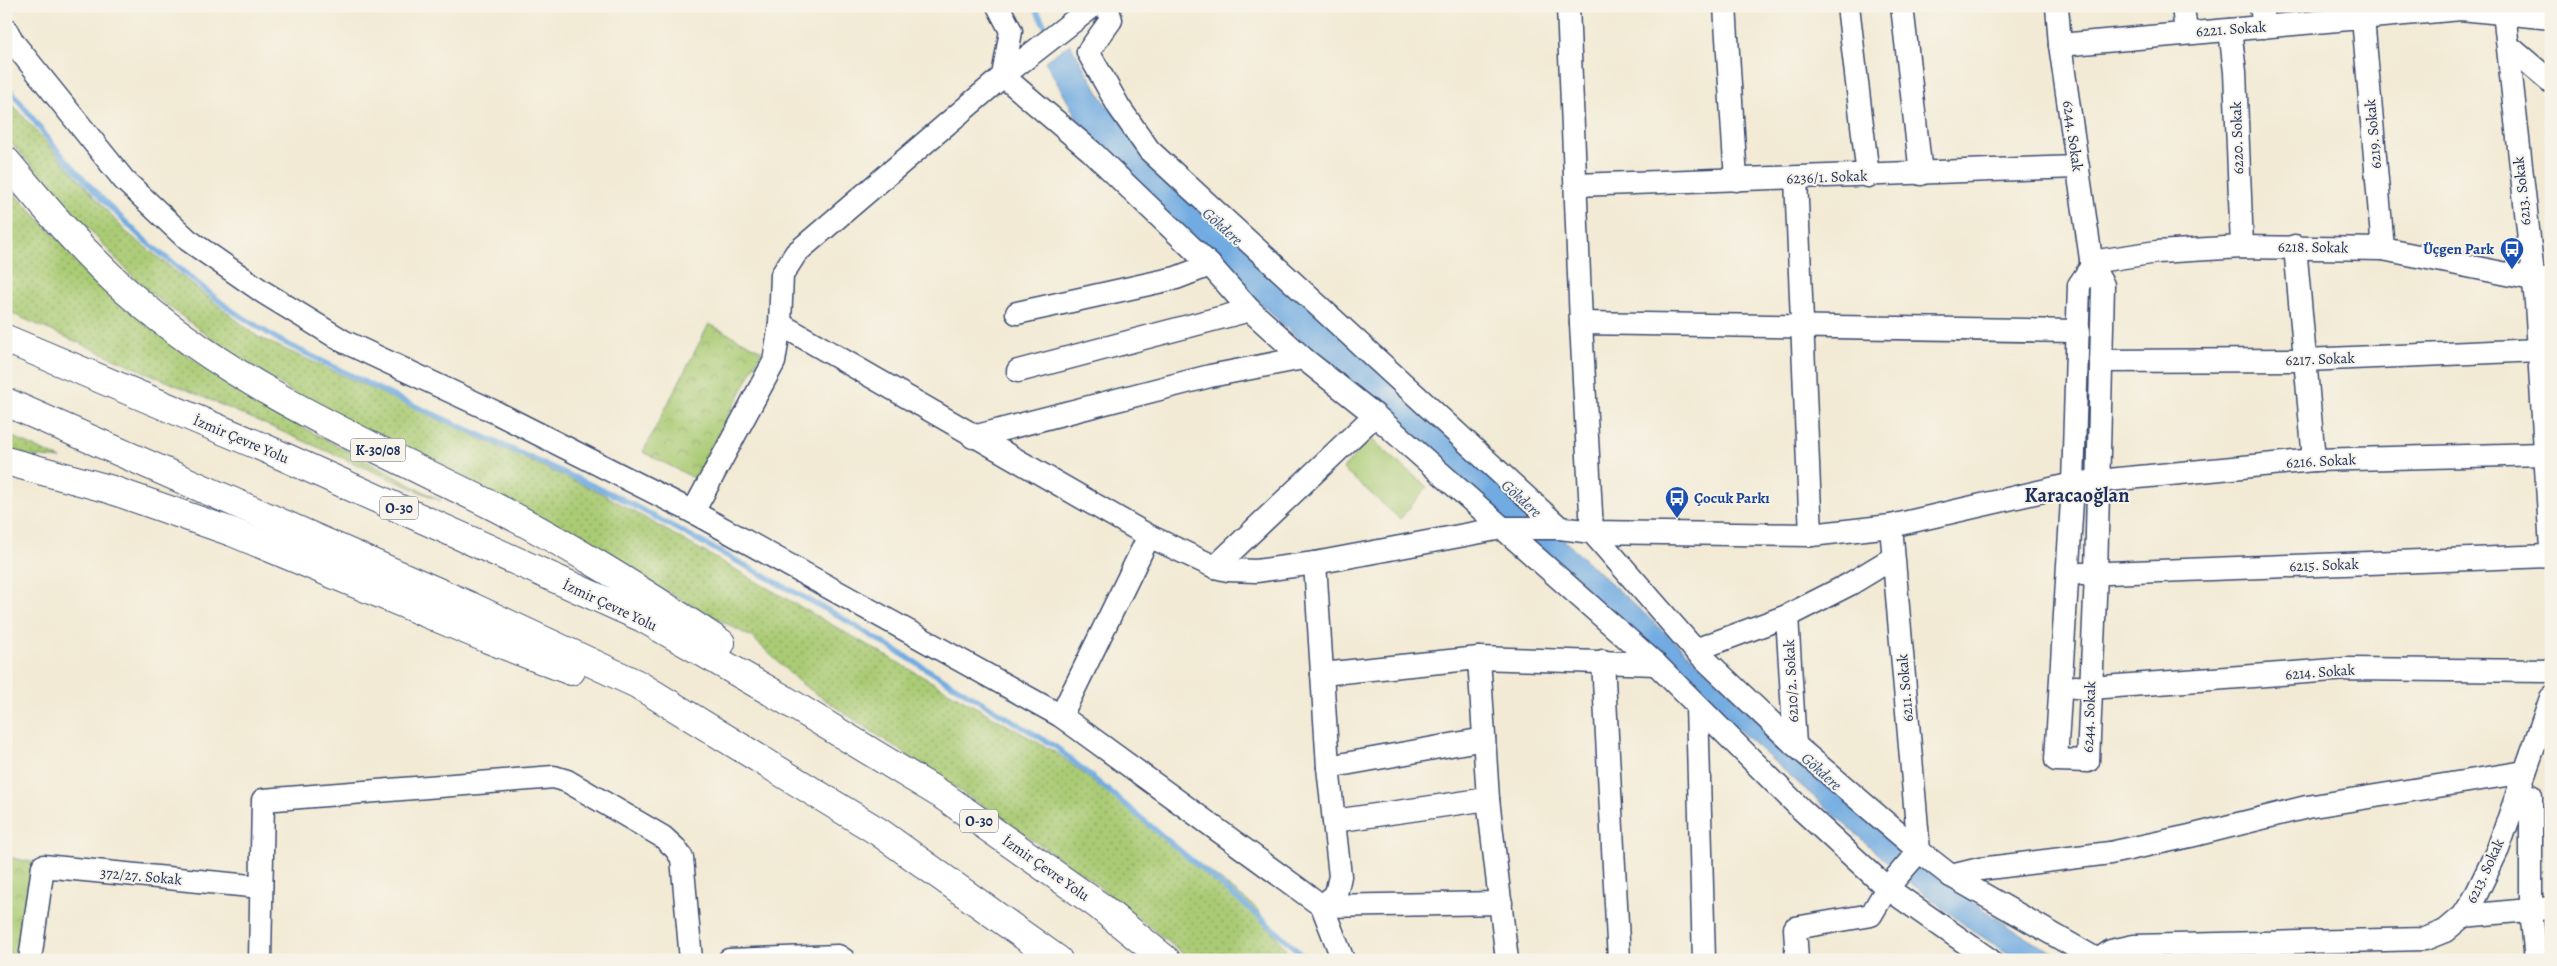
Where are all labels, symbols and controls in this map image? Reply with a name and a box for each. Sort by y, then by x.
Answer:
street label: 6221. Sokak [2195,17,2267,41]
street label: 6219. Sokak [2360,98,2386,170]
street label: 6244. Sokak [2058,99,2088,173]
street label: 6220. Sokak [2226,101,2248,175]
street label: 6213. Sokak [2508,155,2536,227]
street label: 6236/1. Sokak [1786,166,1868,188]
water label: Gökdere [1197,203,1248,251]
street label: 6218. Sokak [2278,236,2349,258]
bus stop icon: Üçgen Park [2499,236,2525,270]
place label: Üçgen Park [2423,239,2494,259]
street label: 6217. Sokak [2285,348,2356,370]
street label: İzmir Çevre Yolu [190,410,293,469]
road number: K-30/08 [350,438,406,462]
street label: 6216. Sokak [2285,449,2357,473]
water label: Gökdere [1496,475,1547,523]
district label: Karacaoğlan [2024,482,2130,509]
bus stop icon: Çocuk Parkı [1664,485,1690,519]
place label: Çocuk Parkı [1694,488,1770,508]
road number: O-30 [380,496,418,520]
street label: 6215. Sokak [2289,554,2360,576]
street label: İzmir Çevre Yolu [559,574,661,636]
street label: 6210/2. Sokak [1779,638,1803,723]
street label: 6211. Sokak [1892,653,1918,723]
street label: 6214. Sokak [2284,660,2356,684]
street label: 6244. Sokak [2078,680,2100,753]
water label: Gökdere [1796,748,1847,796]
road number: O-30 [960,809,998,832]
street label: İzmir Çevre Yolu [998,830,1094,906]
street label: 6213. Sokak [2461,835,2509,907]
street label: 372/27. Sokak [99,862,183,890]

